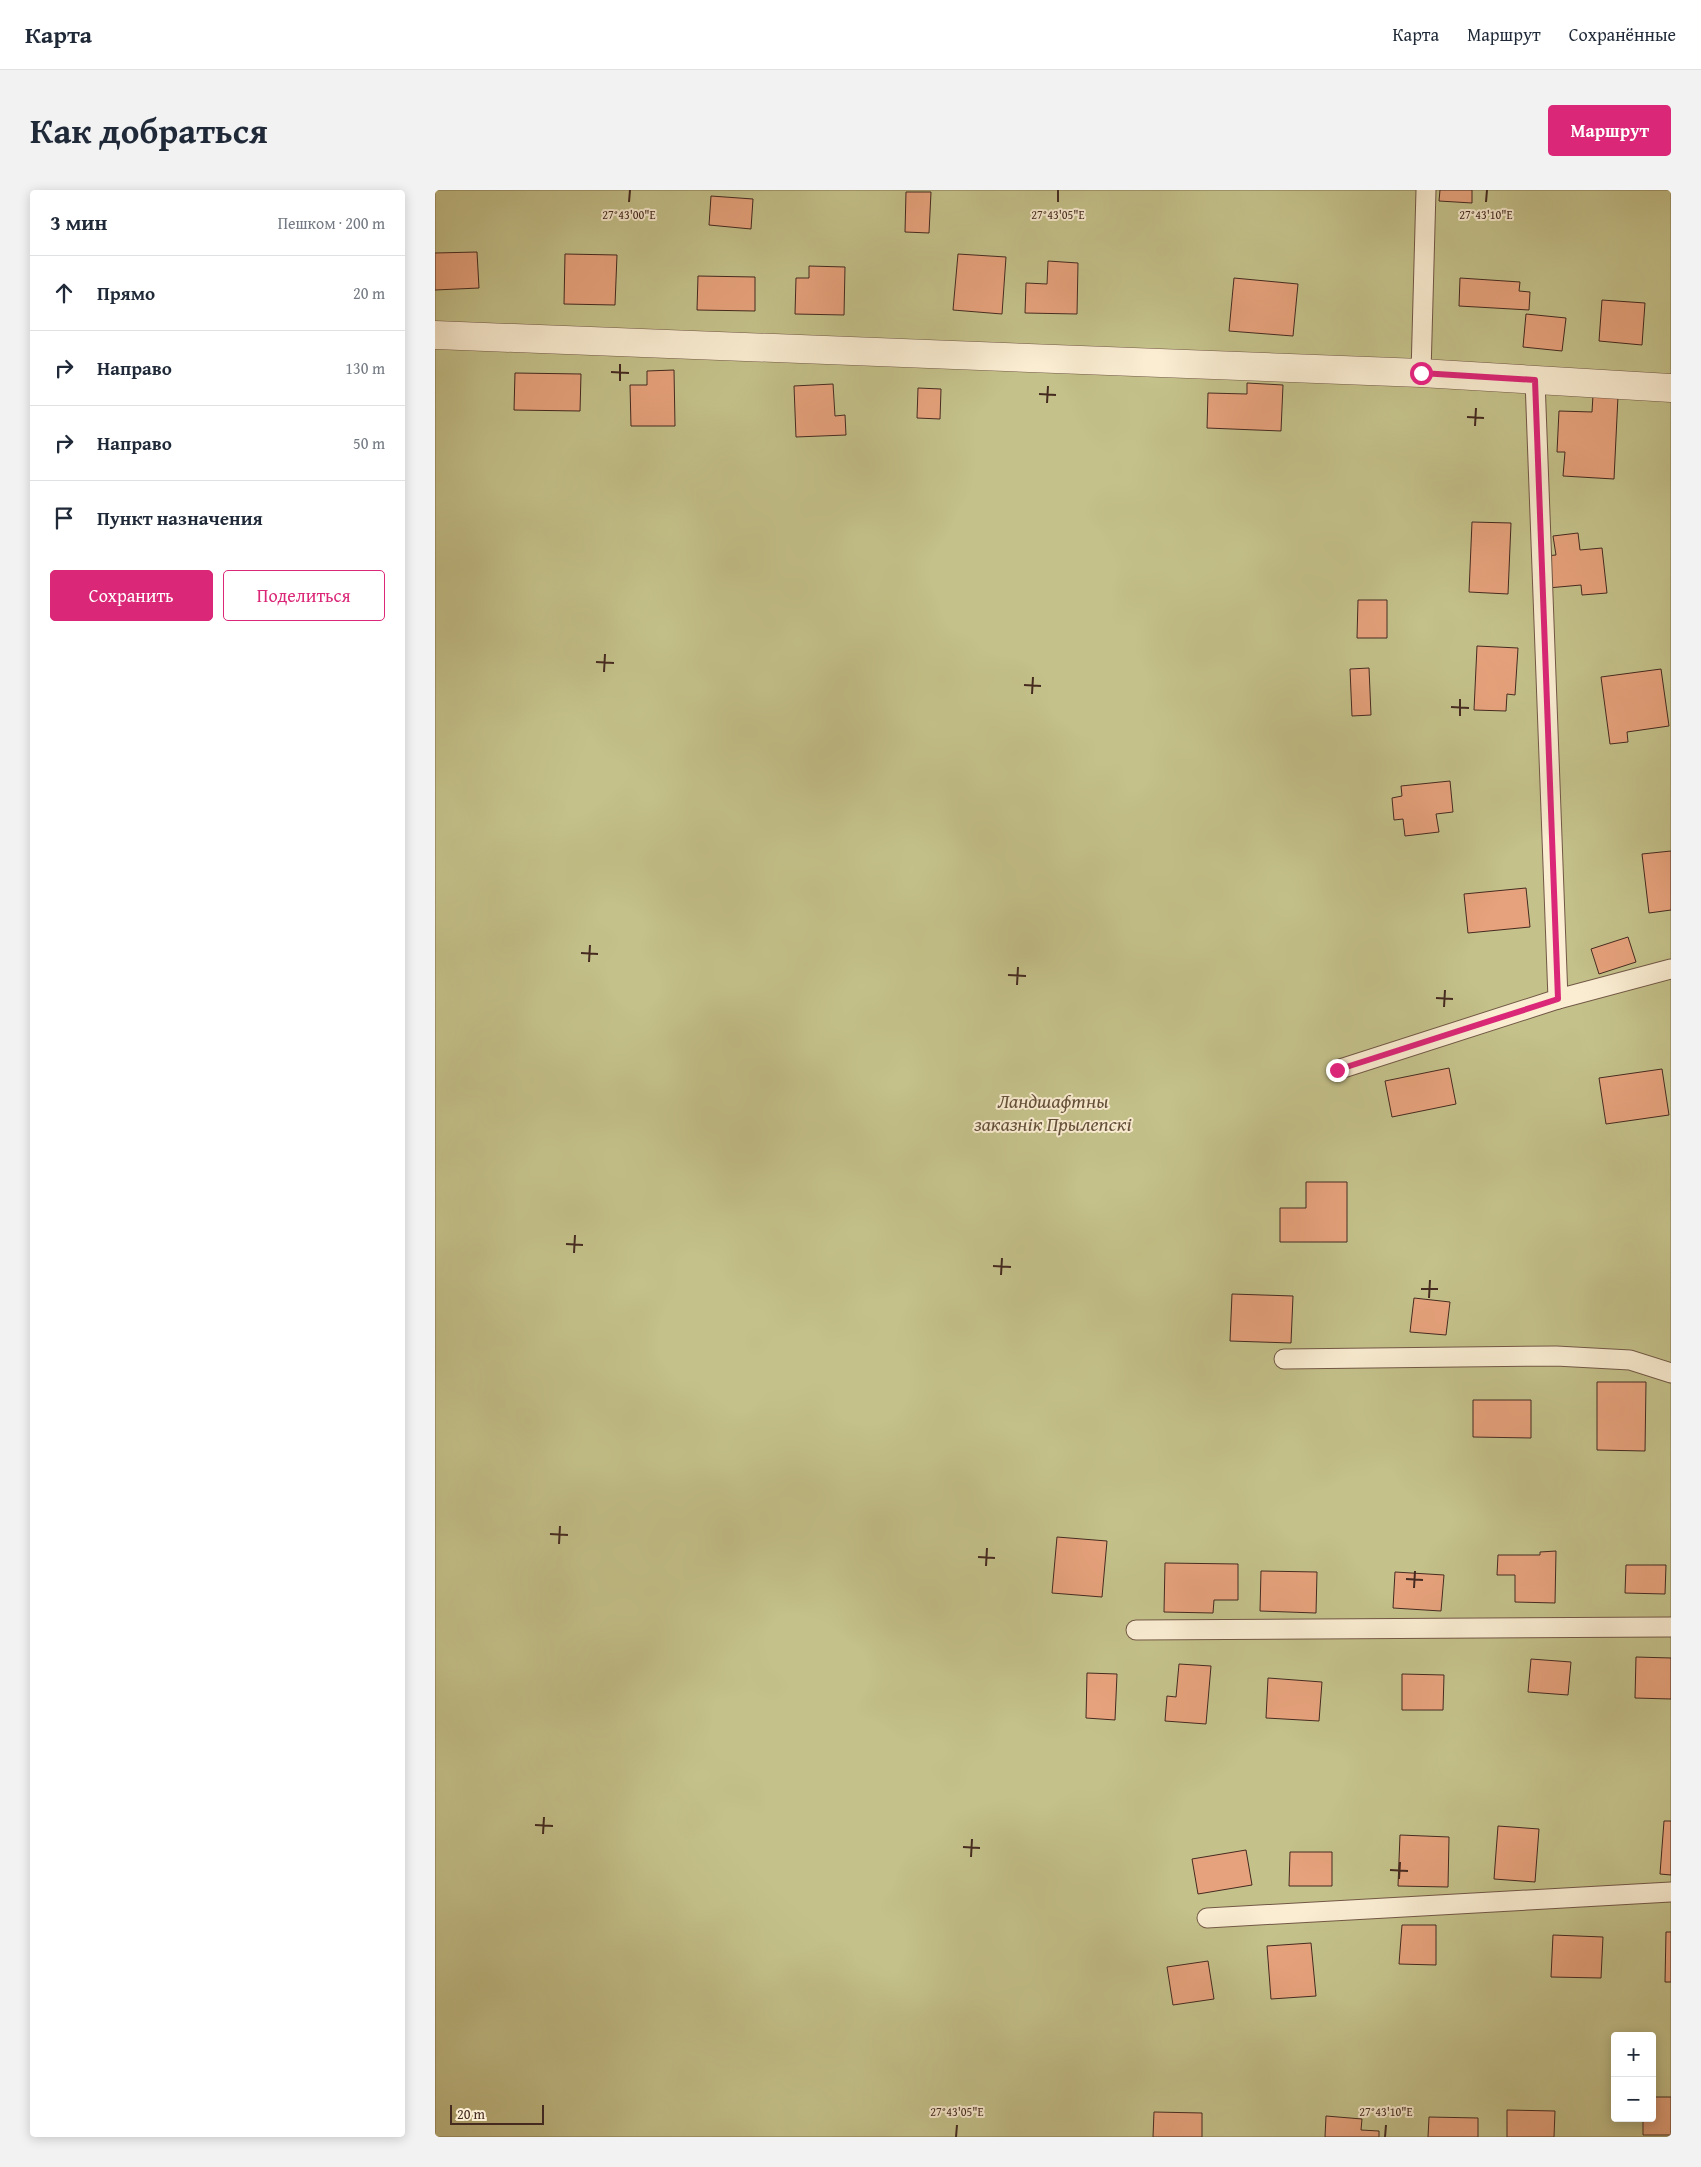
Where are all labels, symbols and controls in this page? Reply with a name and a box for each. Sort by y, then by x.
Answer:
text: Карта [25,17,92,52]
text: Карта [1393,21,1439,48]
text: Маршрут [1467,21,1541,48]
text: Сохранённые [1569,21,1676,48]
text: Как добраться [30,105,268,156]
button: Маршрут [1548,105,1671,156]
text: 27°43'00"E [602,206,656,223]
text: 27°43'05"E [1031,206,1085,223]
text: 27°43'10"E [1459,206,1513,223]
text: 3 мин [50,207,107,238]
text: Пешком · 200 m [278,211,385,235]
icon: ahead [50,279,78,307]
text: Прямо [97,279,155,307]
text: 20 m [353,281,385,305]
icon: right [50,354,78,382]
text: Направо [97,354,172,382]
text: 130 m [345,356,385,380]
route start [1410,362,1433,385]
icon: right [50,429,78,457]
text: Направо [97,429,172,457]
text: 50 m [353,431,385,455]
icon: arrive [50,504,78,532]
text: Пункт назначения [97,504,263,532]
button: Сохранить [50,570,213,621]
button: Поделиться [223,570,385,621]
route end [1326,1059,1349,1082]
park label: Ландшафтны заказнік Прылепскі [973,1086,1132,1138]
map controls [1611,2032,1656,2122]
button: + [1611,2032,1656,2077]
button: − [1611,2077,1656,2122]
scale bar [450,2102,544,2125]
text: 27°43'05"E [930,2103,984,2120]
text: 27°43'10"E [1359,2103,1413,2120]
text: 20 m [457,2104,485,2124]

